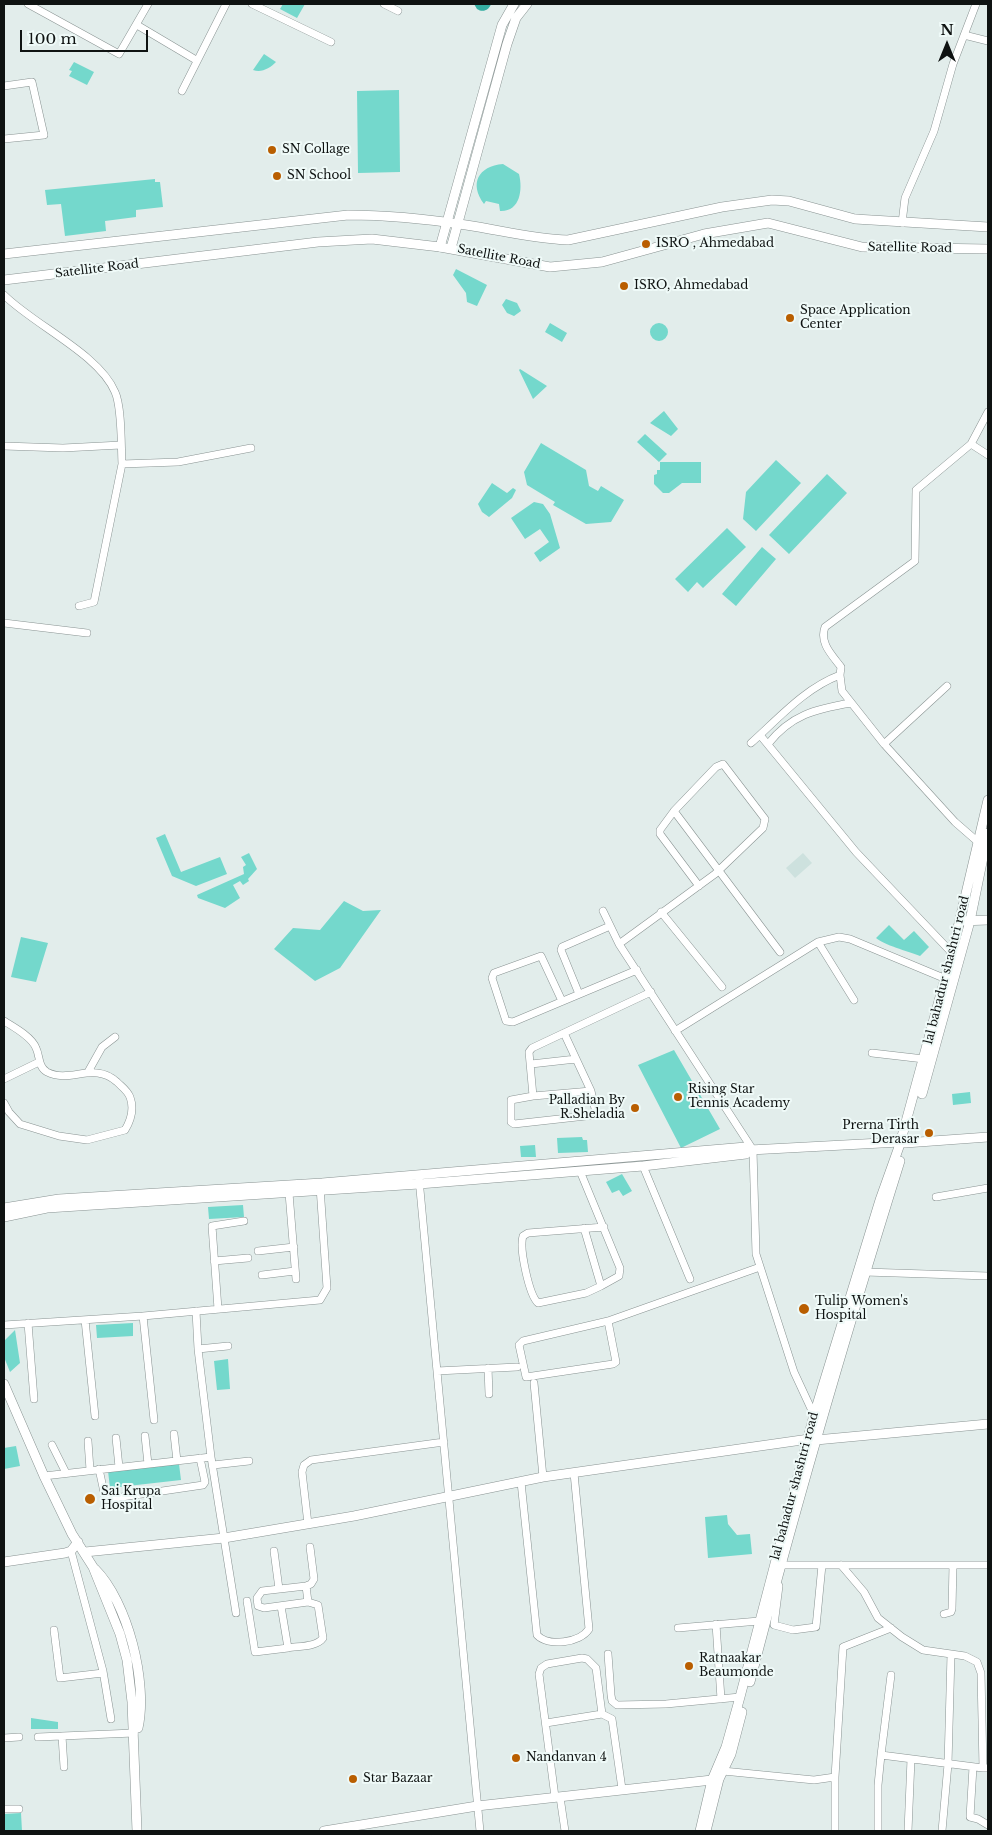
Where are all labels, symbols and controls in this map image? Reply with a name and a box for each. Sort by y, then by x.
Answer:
scale bar [22,20,150,52]
north arrow [922,20,972,70]
text: N [940,21,954,39]
text: 100 m [28,29,77,48]
place label: SN Collage [282,143,350,157]
marker: SN Collage [266,144,278,156]
place label: SN School [287,169,351,183]
marker: SN School [271,170,283,182]
place label: ISRO , Ahmedabad [656,237,774,251]
marker: ISRO , Ahmedabad [640,238,652,250]
street label: Satellite Road [868,240,952,256]
street label: Satellite Road [456,242,542,272]
street label: Satellite Road [54,257,140,281]
place label: ISRO, Ahmedabad [634,279,748,293]
marker: ISRO, Ahmedabad [618,280,630,292]
place label: Space Application Center [800,304,911,332]
marker: Space Application Center [784,312,796,324]
street label: lal bahadur shashtri road [922,894,972,1046]
place label: Rising Star Tennis Academy [688,1083,790,1111]
marker: Rising Star Tennis Academy [672,1091,684,1103]
place label: Palladian By R.Sheladia [549,1094,625,1122]
marker: Palladian By R.Sheladia [629,1102,641,1114]
place label: Prerna Tirth Derasar [842,1119,919,1147]
marker: Prerna Tirth Derasar [923,1127,935,1139]
place label: Tulip Women's Hospital [815,1295,908,1323]
marker: Tulip Women's Hospital [797,1302,811,1316]
street label: lal bahadur shashtri road [768,1410,822,1562]
place label: Sai Krupa Hospital [101,1485,161,1513]
marker: Sai Krupa Hospital [83,1492,97,1506]
place label: Ratnaakar Beaumonde [699,1652,774,1680]
marker: Ratnaakar Beaumonde [683,1660,695,1672]
place label: Nandanvan 4 [526,1751,607,1765]
marker: Nandanvan 4 [510,1752,522,1764]
place label: Star Bazaar [363,1772,433,1786]
marker: Star Bazaar [347,1773,359,1785]

